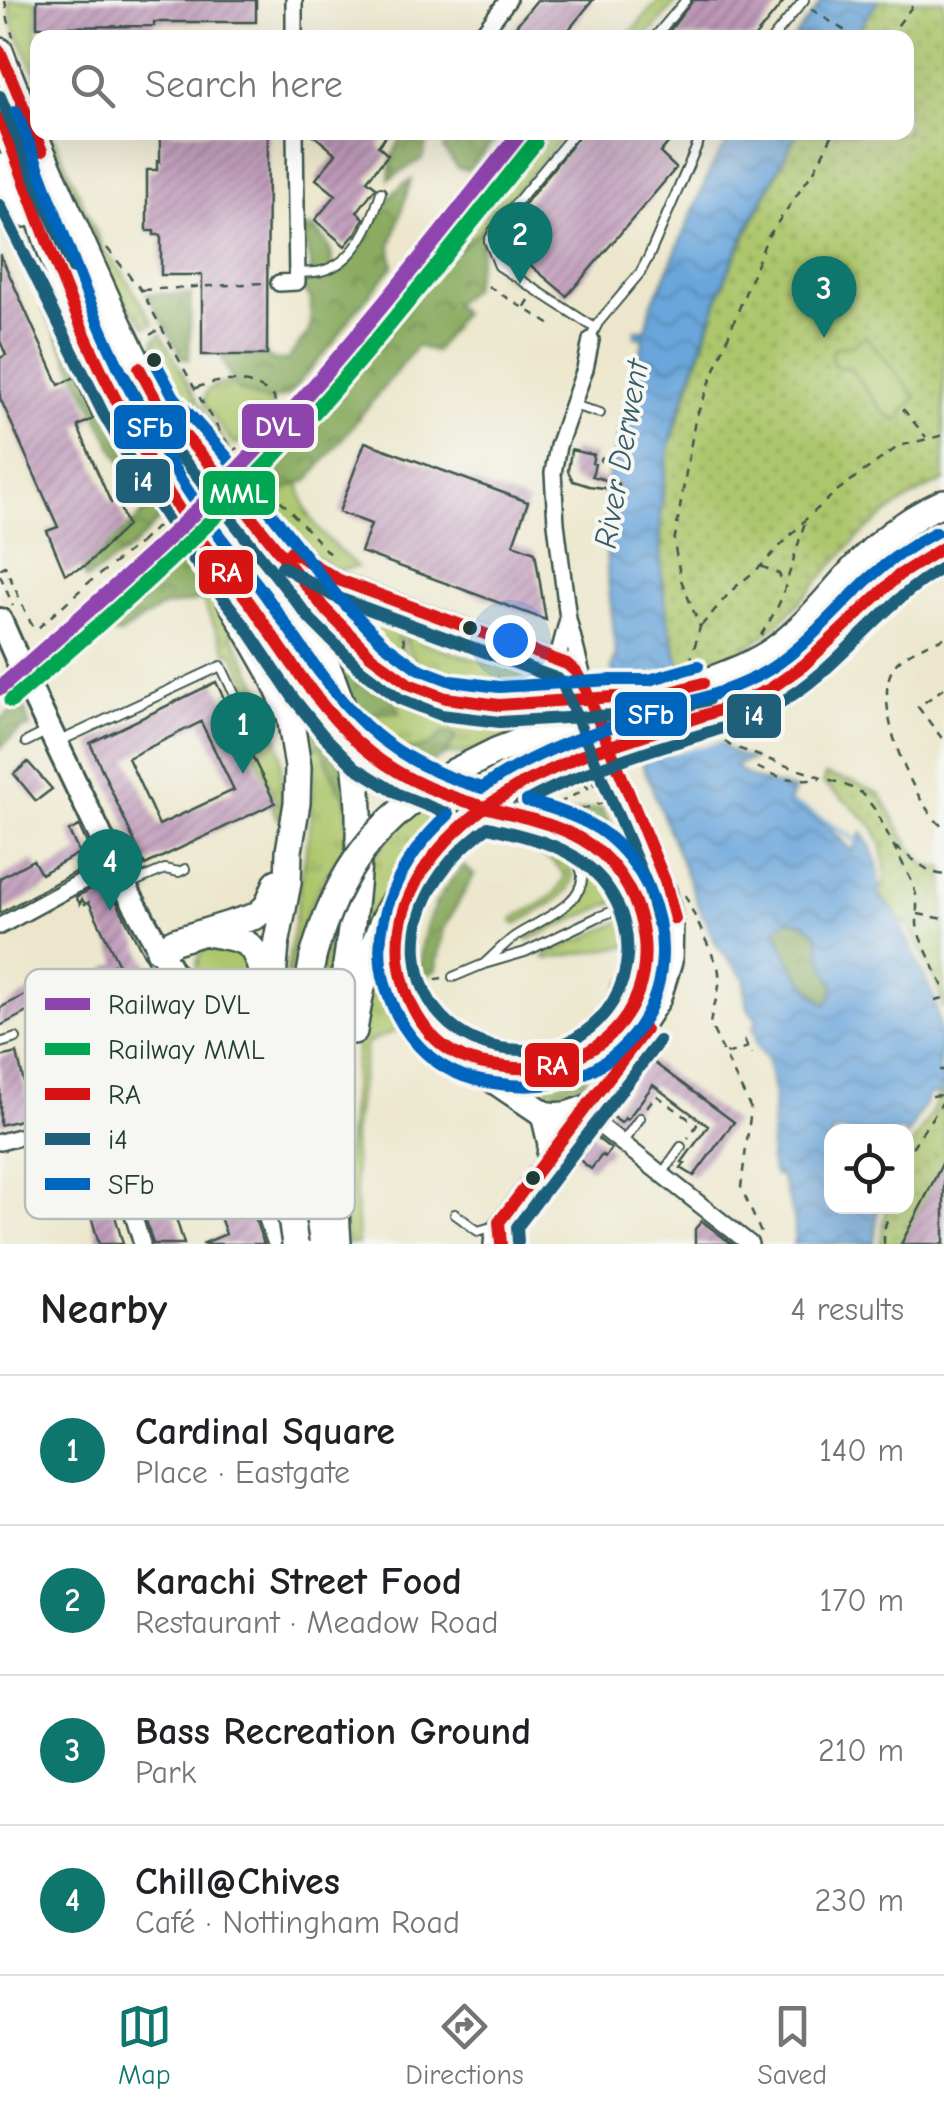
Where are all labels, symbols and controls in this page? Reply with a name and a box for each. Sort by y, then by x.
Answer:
search box [30,30,914,140]
icon: search [65,58,120,113]
text: Search here [145,63,343,107]
pin: 2 [488,202,552,284]
pin: 3 [792,255,856,338]
unlabelled marker [144,350,164,370]
water label: River Derwent [587,355,657,551]
line badge: DVL [240,402,316,450]
line badge: SFb [112,403,188,451]
text: DVL [255,411,301,443]
text: SFb [127,412,173,444]
line badge: i4 [114,457,172,505]
text: i4 [133,466,153,498]
line badge: MML [201,469,277,517]
text: MML [209,478,269,510]
line badge: RA [197,548,255,596]
text: RA [210,557,242,589]
your location [485,615,536,666]
unlabelled marker [460,618,480,638]
line badge: SFb [613,690,689,738]
pin: 1 [210,692,276,774]
line badge: i4 [725,692,783,740]
text: SFb [628,699,674,731]
text: i4 [744,700,764,732]
pin: 4 [78,828,142,911]
legend [25,969,355,1219]
text: Railway DVL [108,989,250,1021]
text: Railway MML [108,1034,265,1066]
line badge: RA [523,1041,581,1089]
text: RA [536,1050,568,1082]
text: RA [108,1079,141,1111]
text: i4 [108,1124,128,1156]
map controls [824,1124,914,1214]
button: locate [824,1124,914,1214]
unlabelled marker [523,1168,543,1188]
text: SFb [108,1169,155,1201]
text: Nearby [40,1285,167,1334]
text: 4 results [791,1291,904,1328]
text: Cardinal Square [135,1410,395,1454]
text: 1 [66,1432,79,1469]
text: 140 m [819,1432,904,1469]
text: Place · Eastgate [135,1454,350,1491]
text: Karachi Street Food [135,1560,462,1604]
text: 2 [65,1582,80,1619]
text: 170 m [820,1582,904,1619]
text: Restaurant · Meadow Road [135,1604,499,1641]
text: Bass Recreation Ground [135,1710,531,1754]
text: 3 [65,1732,80,1769]
text: 210 m [818,1732,904,1769]
text: Park [135,1754,196,1791]
text: Chill@Chives [135,1860,340,1904]
text: 4 [65,1882,80,1919]
text: 230 m [814,1882,904,1919]
text: Café · Nottingham Road [135,1904,460,1941]
tab: Map [117,1999,172,2091]
tab: Directions [405,1999,524,2091]
tab: Saved [757,1999,827,2091]

